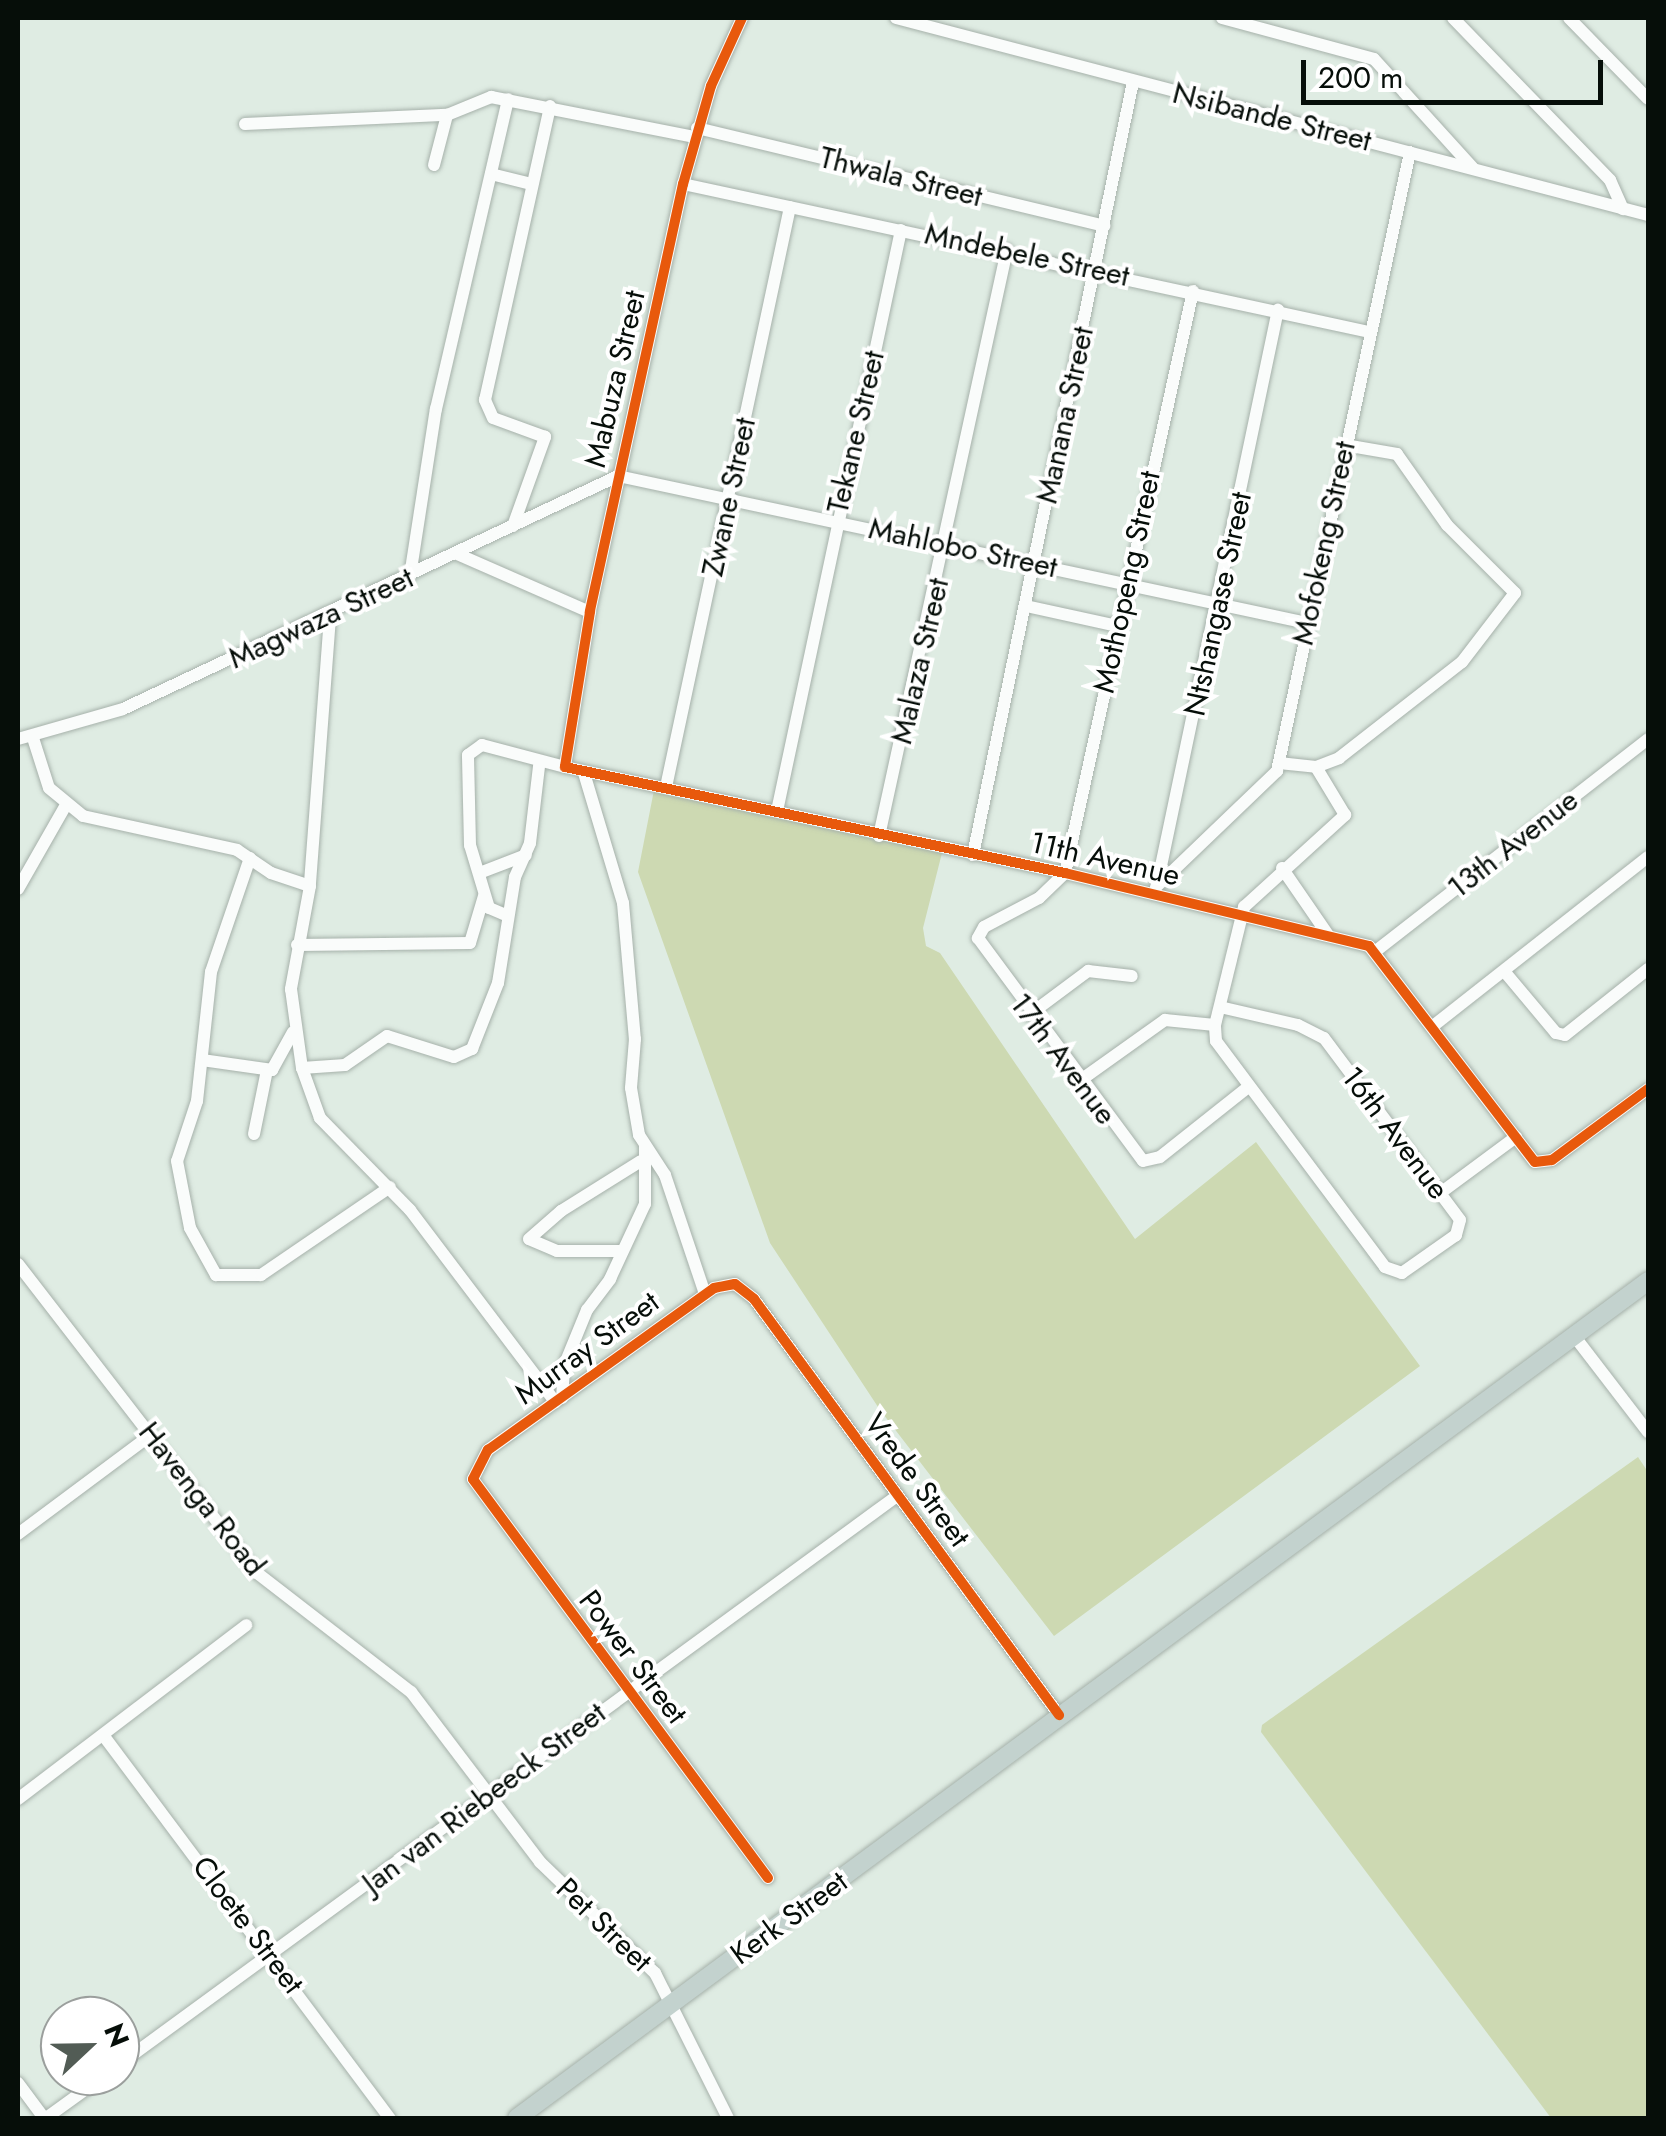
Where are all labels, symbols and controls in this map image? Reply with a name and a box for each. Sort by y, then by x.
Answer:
scale bar [1306,40,1608,102]
text: 200 m [1318,56,1403,99]
street label: Nsibande Street [1169,75,1375,159]
street label: Thwala Street [816,139,986,215]
street label: Mndebele Street [921,216,1133,294]
street label: Mabuza Street [577,287,653,471]
street label: Manana Street [1029,323,1101,507]
street label: Tekane Street [820,347,892,517]
street label: Zwane Street [695,414,763,580]
street label: Mofokeng Street [1285,438,1363,648]
street label: Mothopeng Street [1086,468,1168,696]
street label: Ntshangase Street [1177,489,1259,719]
street label: Mahlobo Street [865,510,1061,586]
street label: Magwaza Street [223,560,419,676]
street label: Malaza Street [883,575,957,747]
street label: 13th Avenue [1441,782,1585,906]
street label: 11th Avenue [1027,824,1183,894]
street label: 17th Avenue [1002,986,1124,1132]
street label: 16th Avenue [1334,1060,1456,1206]
street label: Murray Street [508,1284,666,1412]
street label: Vrede Street [857,1406,977,1554]
street label: Havenga Road [131,1415,273,1583]
street label: Power Street [571,1583,695,1731]
street label: Jan van Riebeeck Street [355,1695,613,1901]
street label: Cloete Street [185,1849,311,2001]
street label: Kerk Street [724,1864,854,1972]
street label: Pet Street [549,1871,659,1979]
north arrow [40,1996,140,2096]
text: N [93,2017,140,2053]

